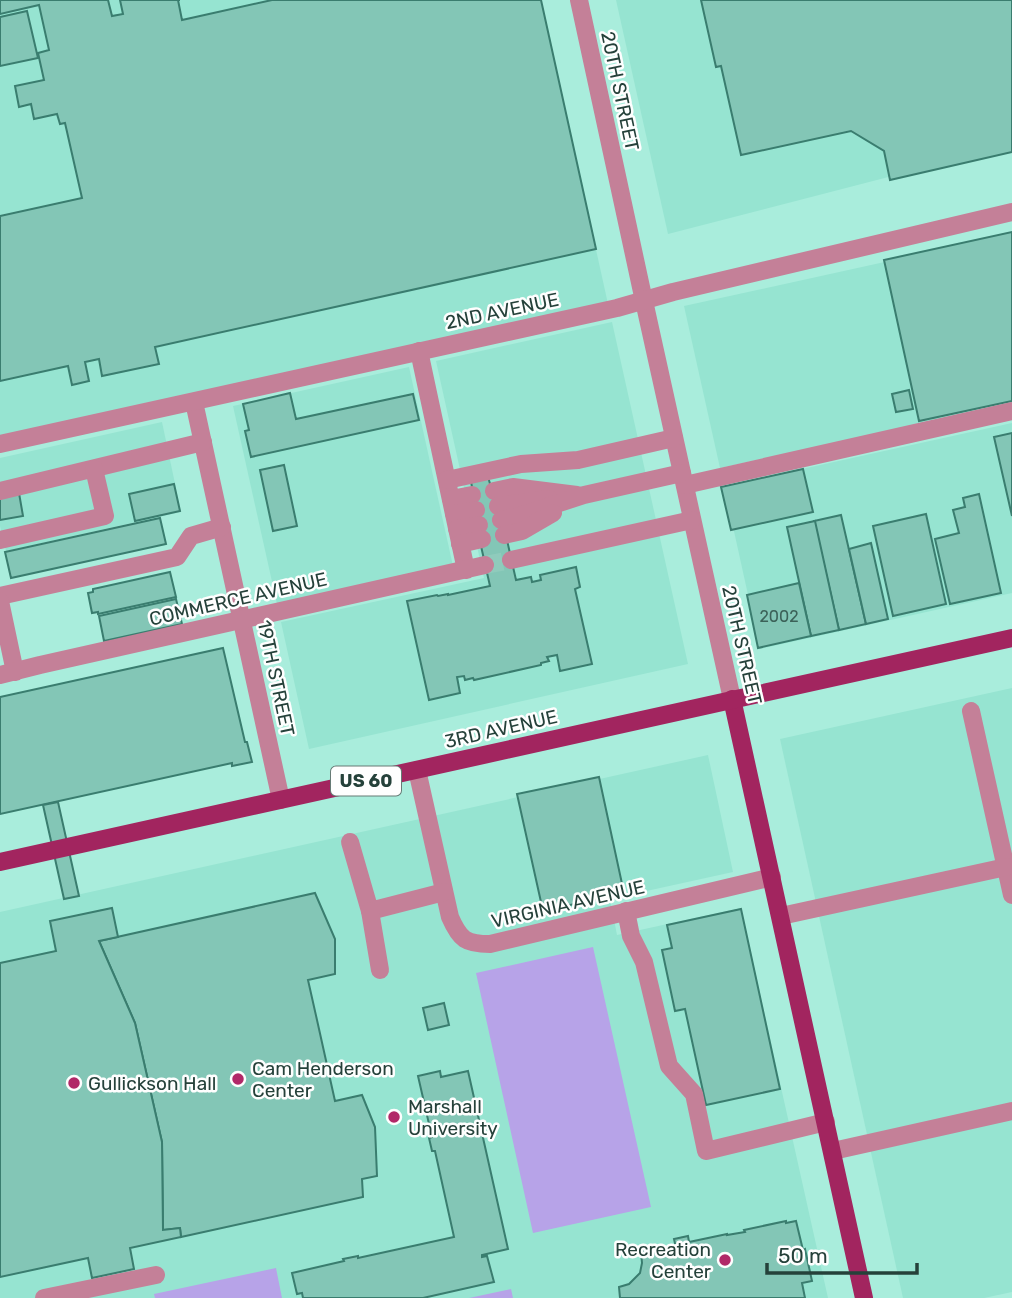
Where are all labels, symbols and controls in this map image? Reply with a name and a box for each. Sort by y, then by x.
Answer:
street label: 20TH STREET [596,29,644,153]
street label: 2ND AVENUE [443,288,561,334]
street label: COMMERCE AVENUE [147,567,329,631]
street label: 20TH STREET [717,583,767,707]
house number: 2002 [759,607,799,626]
street label: 19TH STREET [253,618,299,738]
street label: 3RD AVENUE [442,705,560,753]
road number: US 60 [331,766,401,796]
street label: VIRGINIA AVENUE [489,875,647,933]
place label: Cam Henderson Center [252,1057,394,1102]
marker: Cam Henderson Center [230,1071,246,1087]
place label: Gullickson Hall [88,1072,216,1095]
marker: Gullickson Hall [66,1075,82,1091]
place label: Marshall University [408,1095,498,1140]
marker: Marshall University [386,1109,402,1125]
scale bar [767,1232,918,1276]
place label: Recreation Center [615,1238,712,1283]
text: 50 m [778,1243,828,1268]
marker: Recreation Center [717,1252,733,1268]

